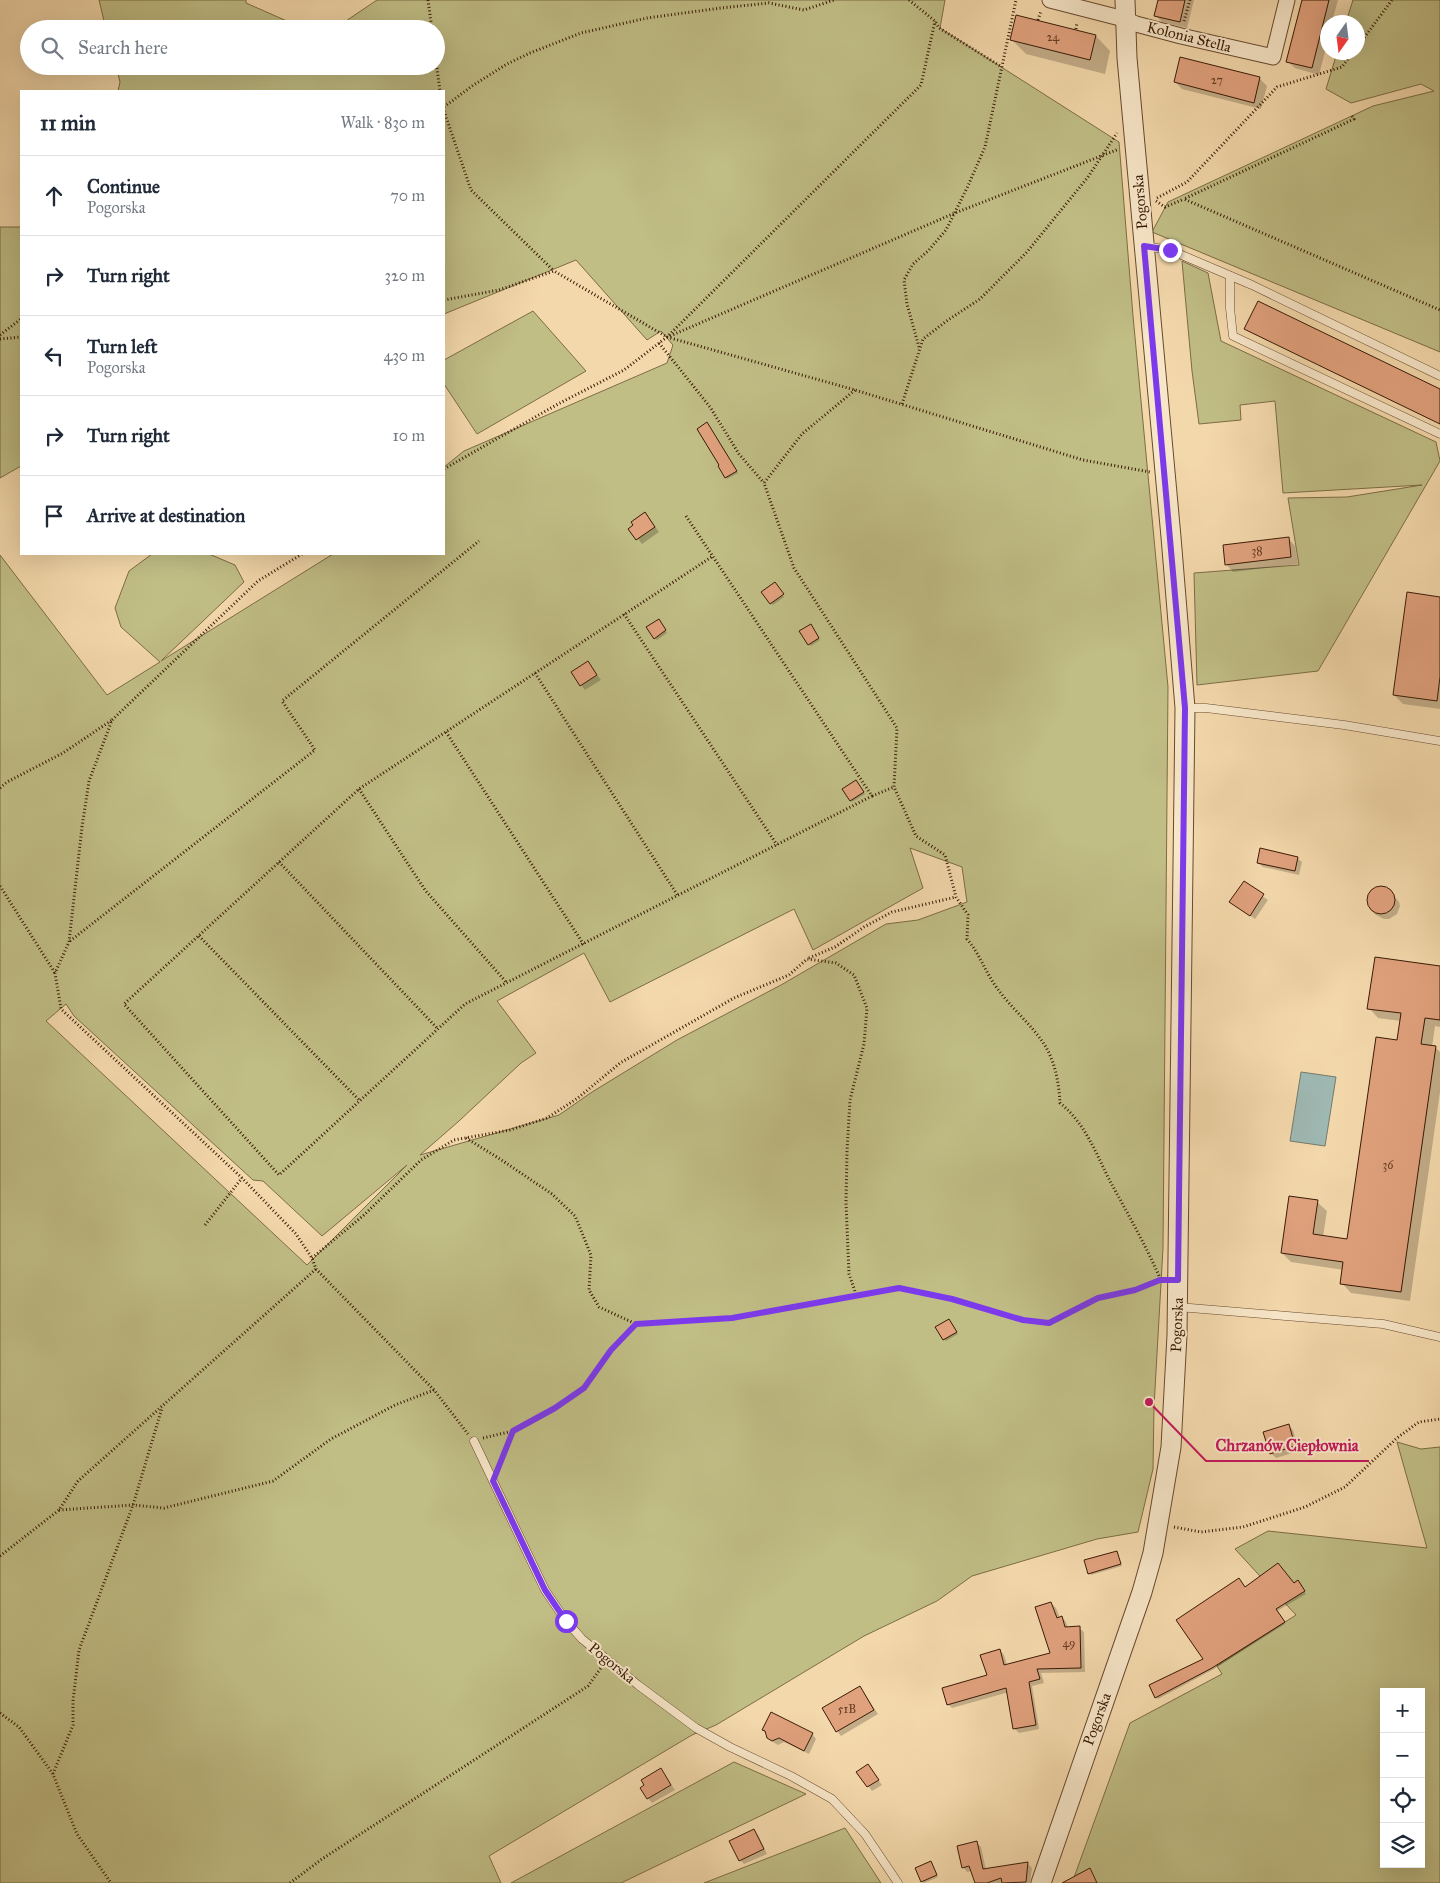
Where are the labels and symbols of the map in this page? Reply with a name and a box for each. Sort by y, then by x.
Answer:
north arrow [1320,15,1365,60]
street label: Kolonia Stella [1145,18,1234,56]
house number: 24 [1047,30,1060,44]
house number: 27 [1211,73,1223,87]
street label: Pogorska [1129,173,1151,230]
route end [1159,239,1182,262]
house number: 38 [1251,544,1263,558]
house number: 36 [1383,1158,1394,1172]
street label: Pogorska [1167,1297,1187,1353]
callout: Chrzanów Ciepłownia [1206,1430,1369,1461]
text: Chrzanów Ciepłownia [1215,1436,1360,1456]
route start [555,1610,578,1633]
house number: 49 [1062,1636,1076,1650]
street label: Pogorska [585,1639,640,1688]
street label: Pogorska [1079,1690,1115,1748]
house number: 51B [838,1702,856,1716]

